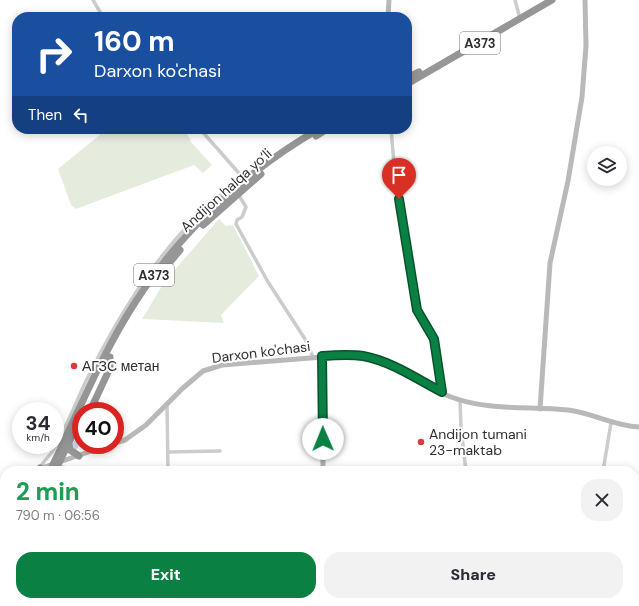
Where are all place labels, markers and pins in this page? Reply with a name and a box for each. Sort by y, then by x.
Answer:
pin [382,158,416,199]
place label: АГЗС метан [82,357,159,375]
marker: АГЗС метан [69,361,79,371]
place label: Andijon tumani 23-maktab [429,425,527,459]
marker: Andijon tumani 23-maktab [416,437,426,447]

